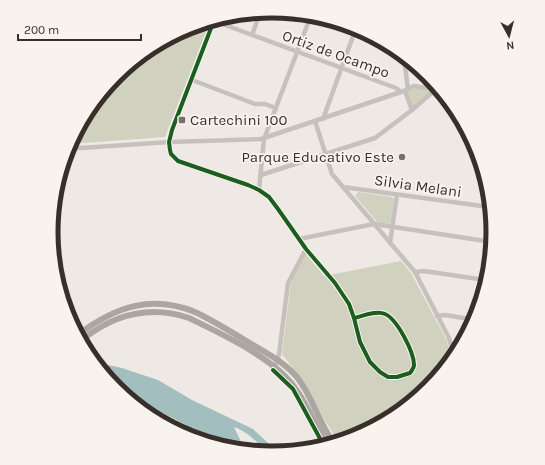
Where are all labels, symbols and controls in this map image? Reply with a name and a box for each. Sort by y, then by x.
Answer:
scale bar [18,16,141,42]
north arrow [489,16,529,56]
text: 200 m [24,23,59,37]
street label: Ortiz de Ocampo [280,26,392,82]
text: N [505,38,515,52]
place label: Cartechini 100 [190,111,287,129]
marker: Cartechini 100 [177,115,187,125]
place label: Parque Educativo Este [241,148,394,166]
marker: Parque Educativo Este [397,152,407,162]
street label: Silvia Melani [373,171,463,201]

